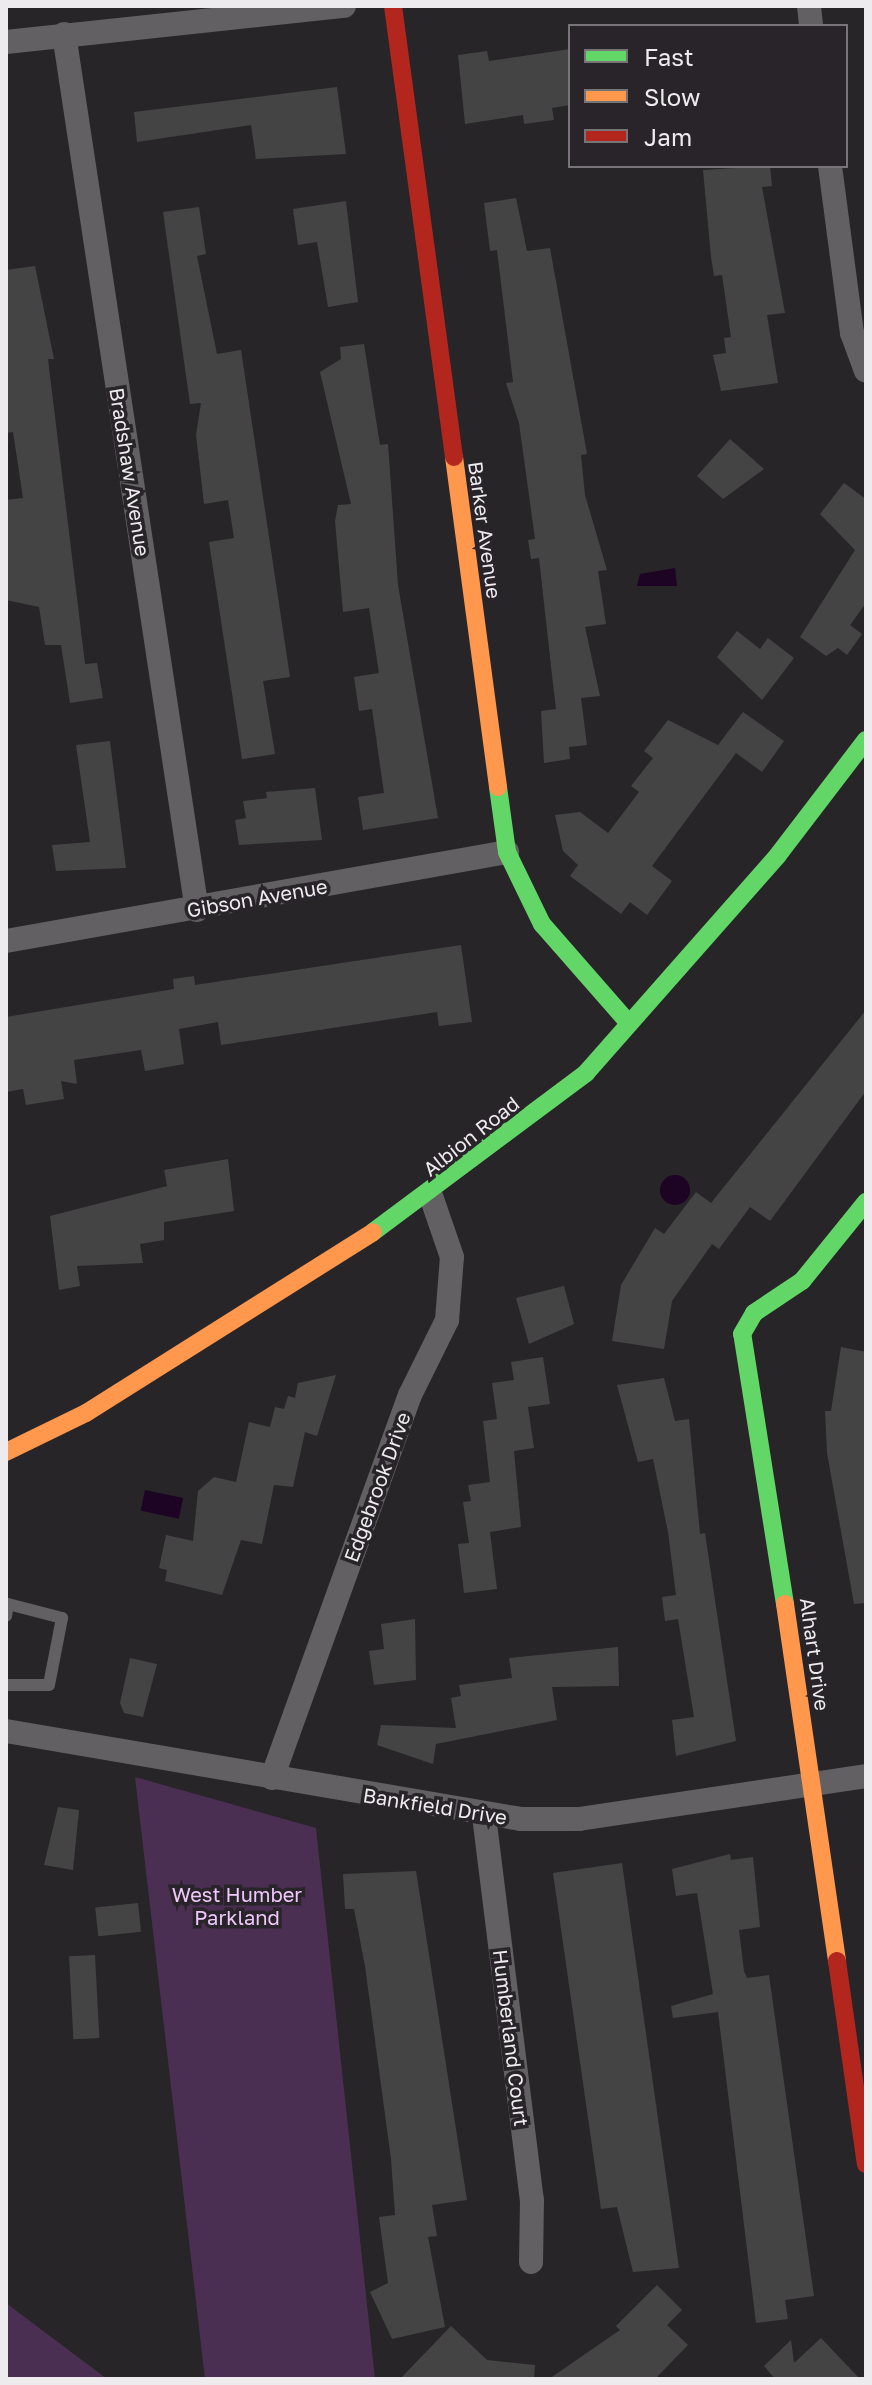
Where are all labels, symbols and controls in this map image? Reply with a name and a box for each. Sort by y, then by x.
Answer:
legend [568,24,848,168]
text: Fast [644,42,694,71]
text: Slow [644,82,700,111]
text: Jam [644,122,692,151]
street label: Bradshaw Avenue [105,386,155,558]
street label: Barker Avenue [463,460,507,600]
street label: Gibson Avenue [185,874,329,922]
street label: Albion Road [418,1091,524,1181]
street label: Edgebrook Drive [339,1409,415,1565]
street label: Alhart Drive [795,1596,835,1712]
street label: Bankfield Drive [361,1783,509,1829]
park label: West Humber Parkland [172,1882,302,1929]
street label: Humberland Court [488,1948,534,2128]

